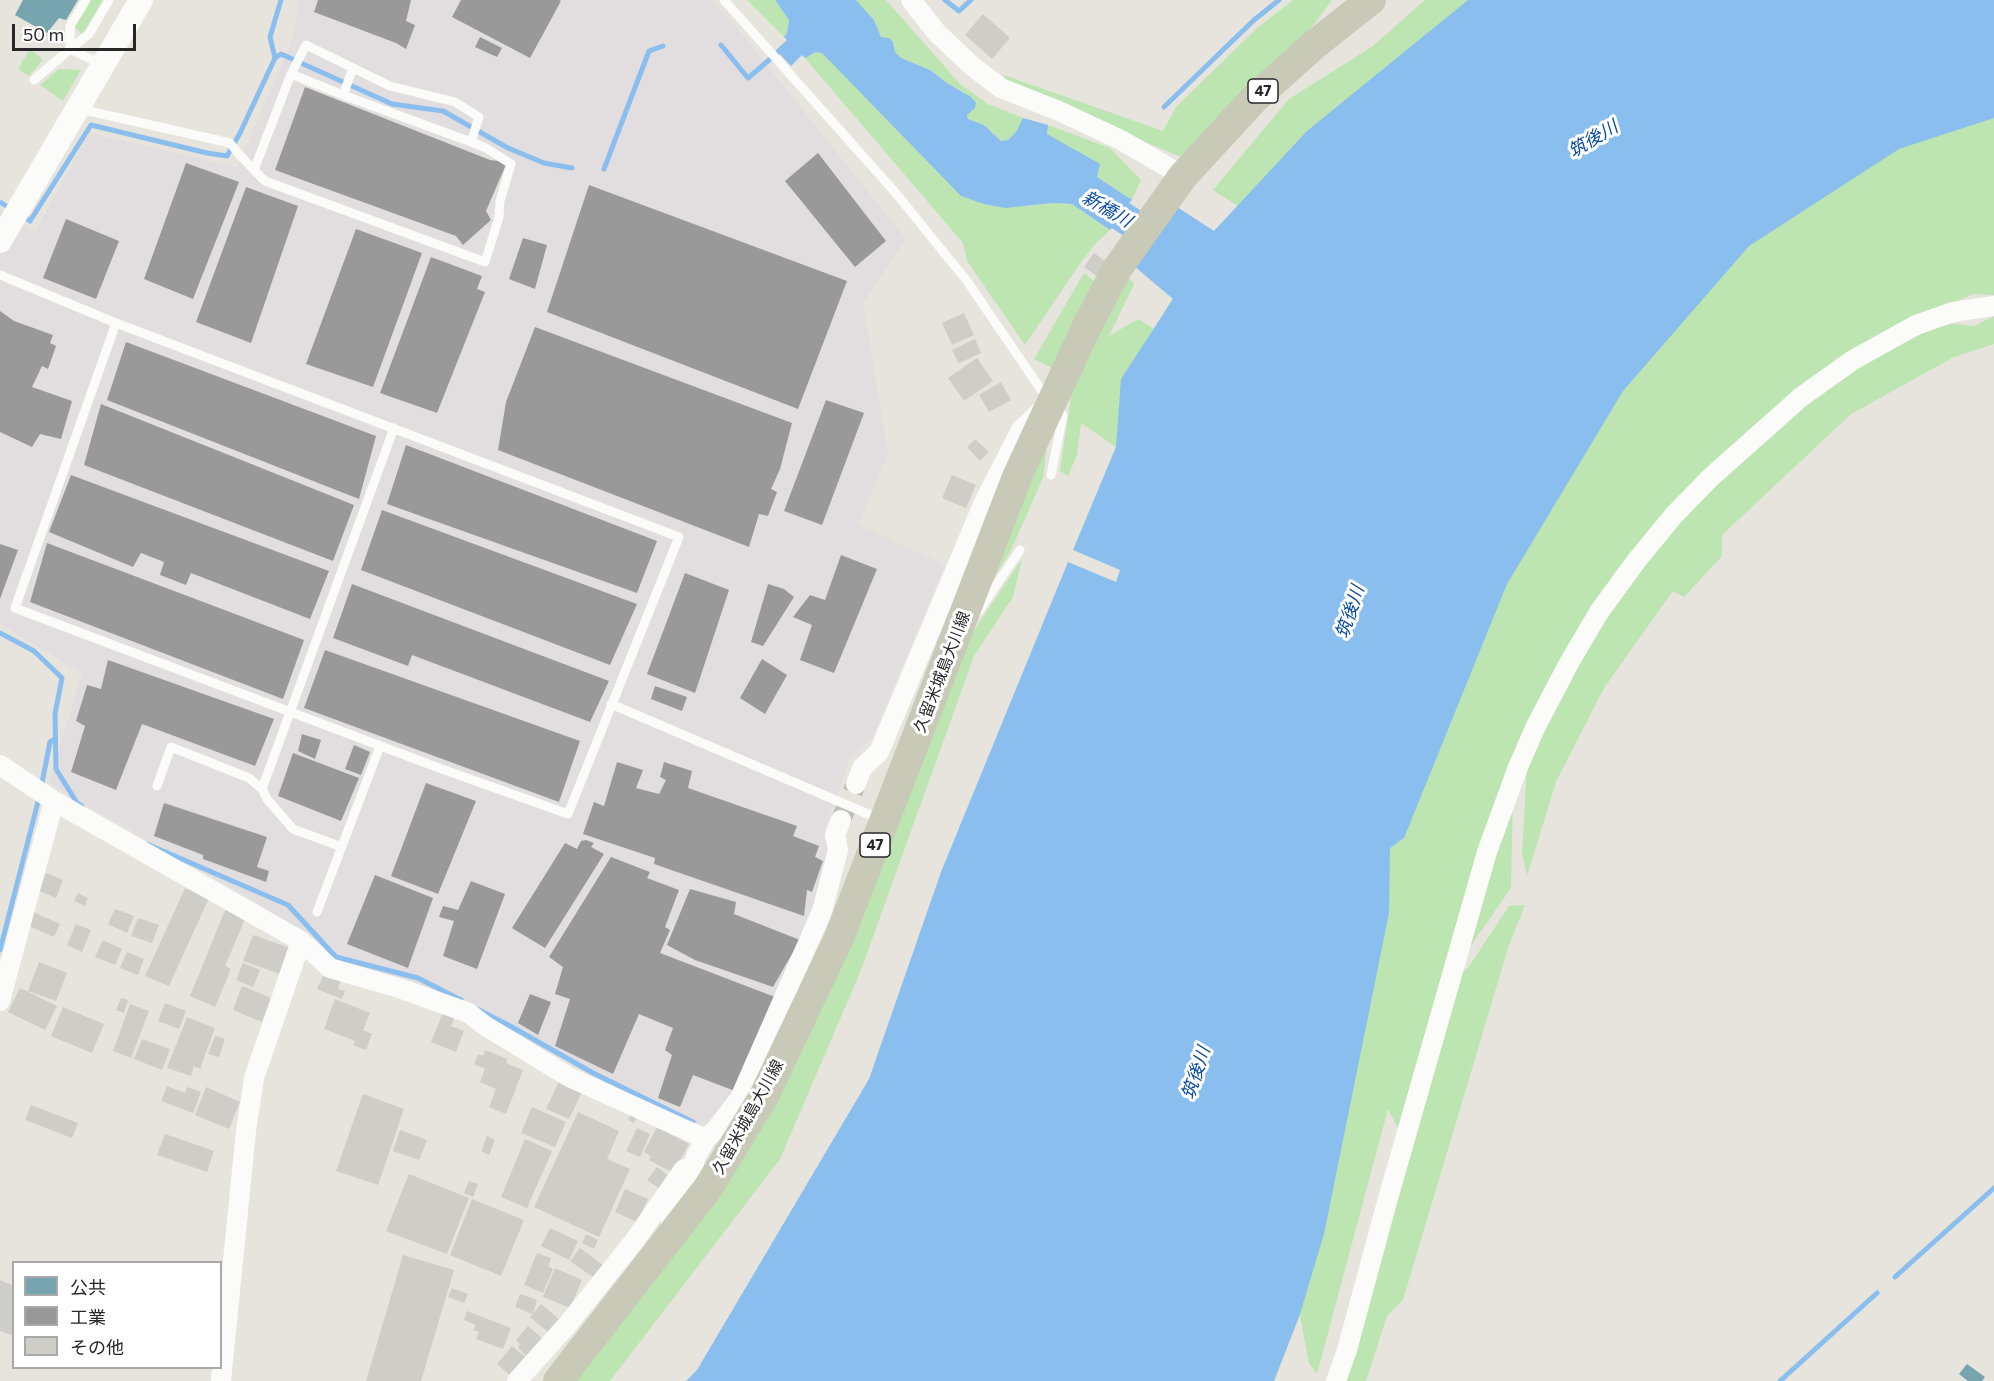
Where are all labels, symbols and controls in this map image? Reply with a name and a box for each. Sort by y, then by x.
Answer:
scale bar [15,12,140,50]
text: 50 m [23,23,64,45]
road number: 47 [1248,79,1278,103]
water label: 筑後川 [1564,116,1622,162]
water label: 新橋川 [1078,186,1136,232]
water label: 筑後川 [1331,583,1369,641]
street label: 久留米城島大川線 [910,609,974,735]
road number: 47 [860,833,890,857]
water label: 筑後川 [1177,1044,1215,1102]
street label: 久留米城島大川線 [709,1056,787,1178]
legend [12,1261,222,1369]
text: 公共 [70,1276,106,1298]
text: 工業 [70,1306,106,1328]
text: その他 [70,1336,124,1358]

